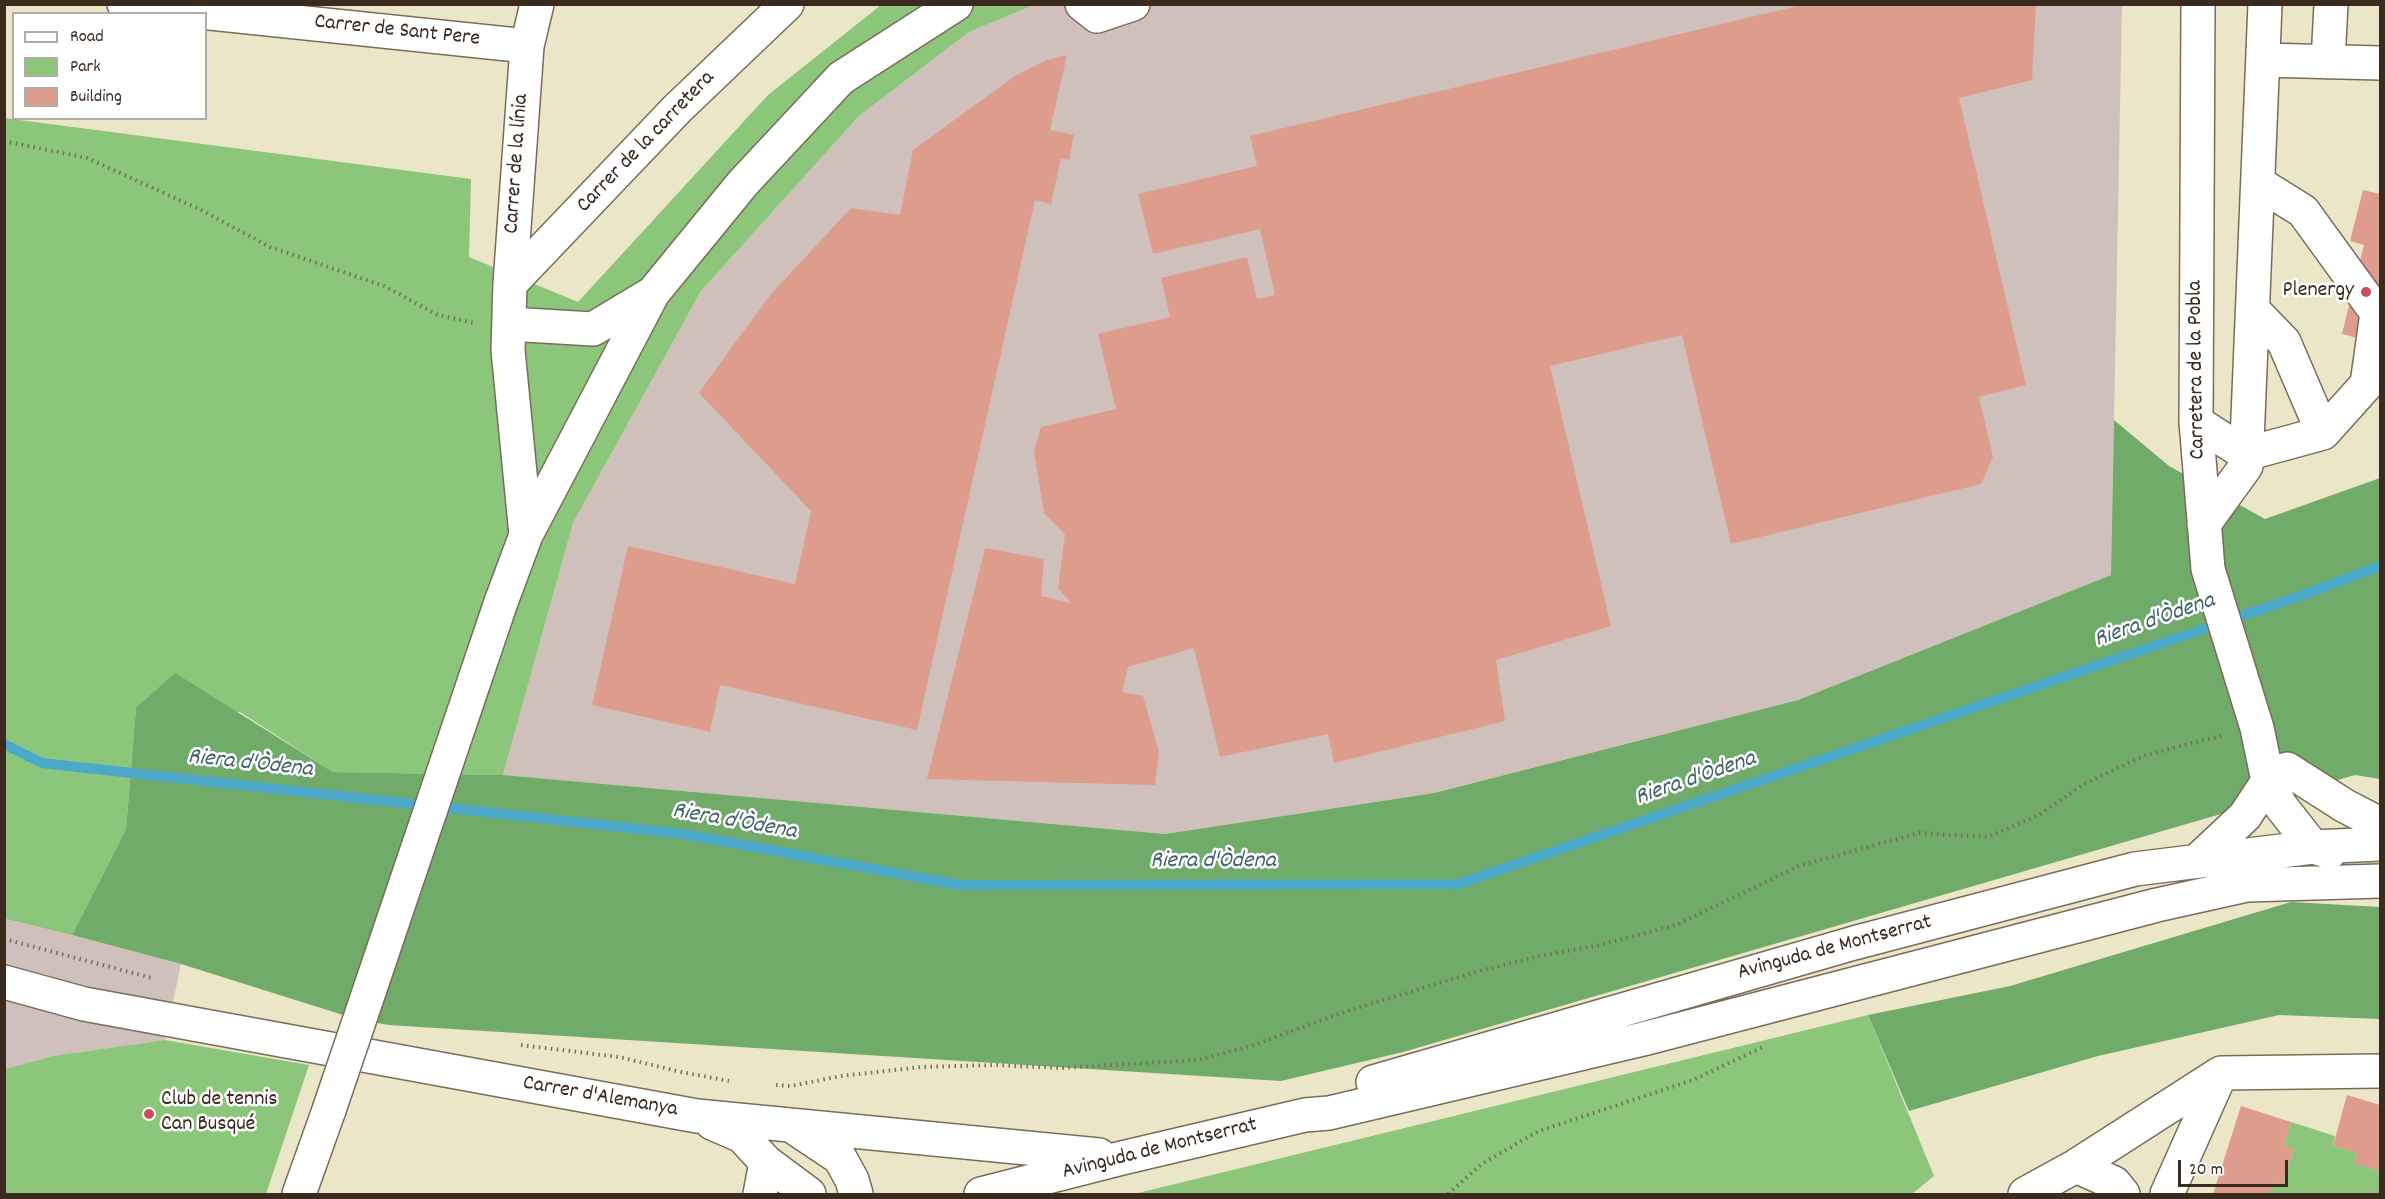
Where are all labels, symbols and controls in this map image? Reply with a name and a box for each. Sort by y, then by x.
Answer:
street label: Carrer de Sant Pere [313,10,481,54]
legend [12,12,207,120]
text: Road [70,25,104,50]
text: Park [70,55,101,80]
street label: Carrer de la carretera [572,66,722,220]
text: Building [70,85,122,110]
street label: Carrer de la línia [500,93,536,235]
place label: Plenergy [2283,279,2354,305]
street label: Carretera de la Pobla [2183,280,2213,460]
marker: Plenergy [2359,285,2373,299]
water label: Riera d'Òdena [2091,588,2219,656]
water label: Riera d'Òdena [186,744,314,786]
water label: Riera d'Òdena [1632,746,1760,814]
water label: Riera d'Òdena [670,798,798,848]
water label: Riera d'Òdena [1150,849,1276,877]
street label: Avinguda de Montserrat [1735,910,1935,988]
street label: Carrer d'Alemanya [521,1071,679,1125]
place label: Club de tennis Can Busqué [161,1088,278,1140]
marker: Club de tennis Can Busqué [142,1107,156,1121]
street label: Avinguda de Montserrat [1060,1113,1260,1187]
scale bar [2181,1148,2290,1186]
text: 20 m [2189,1158,2223,1183]

